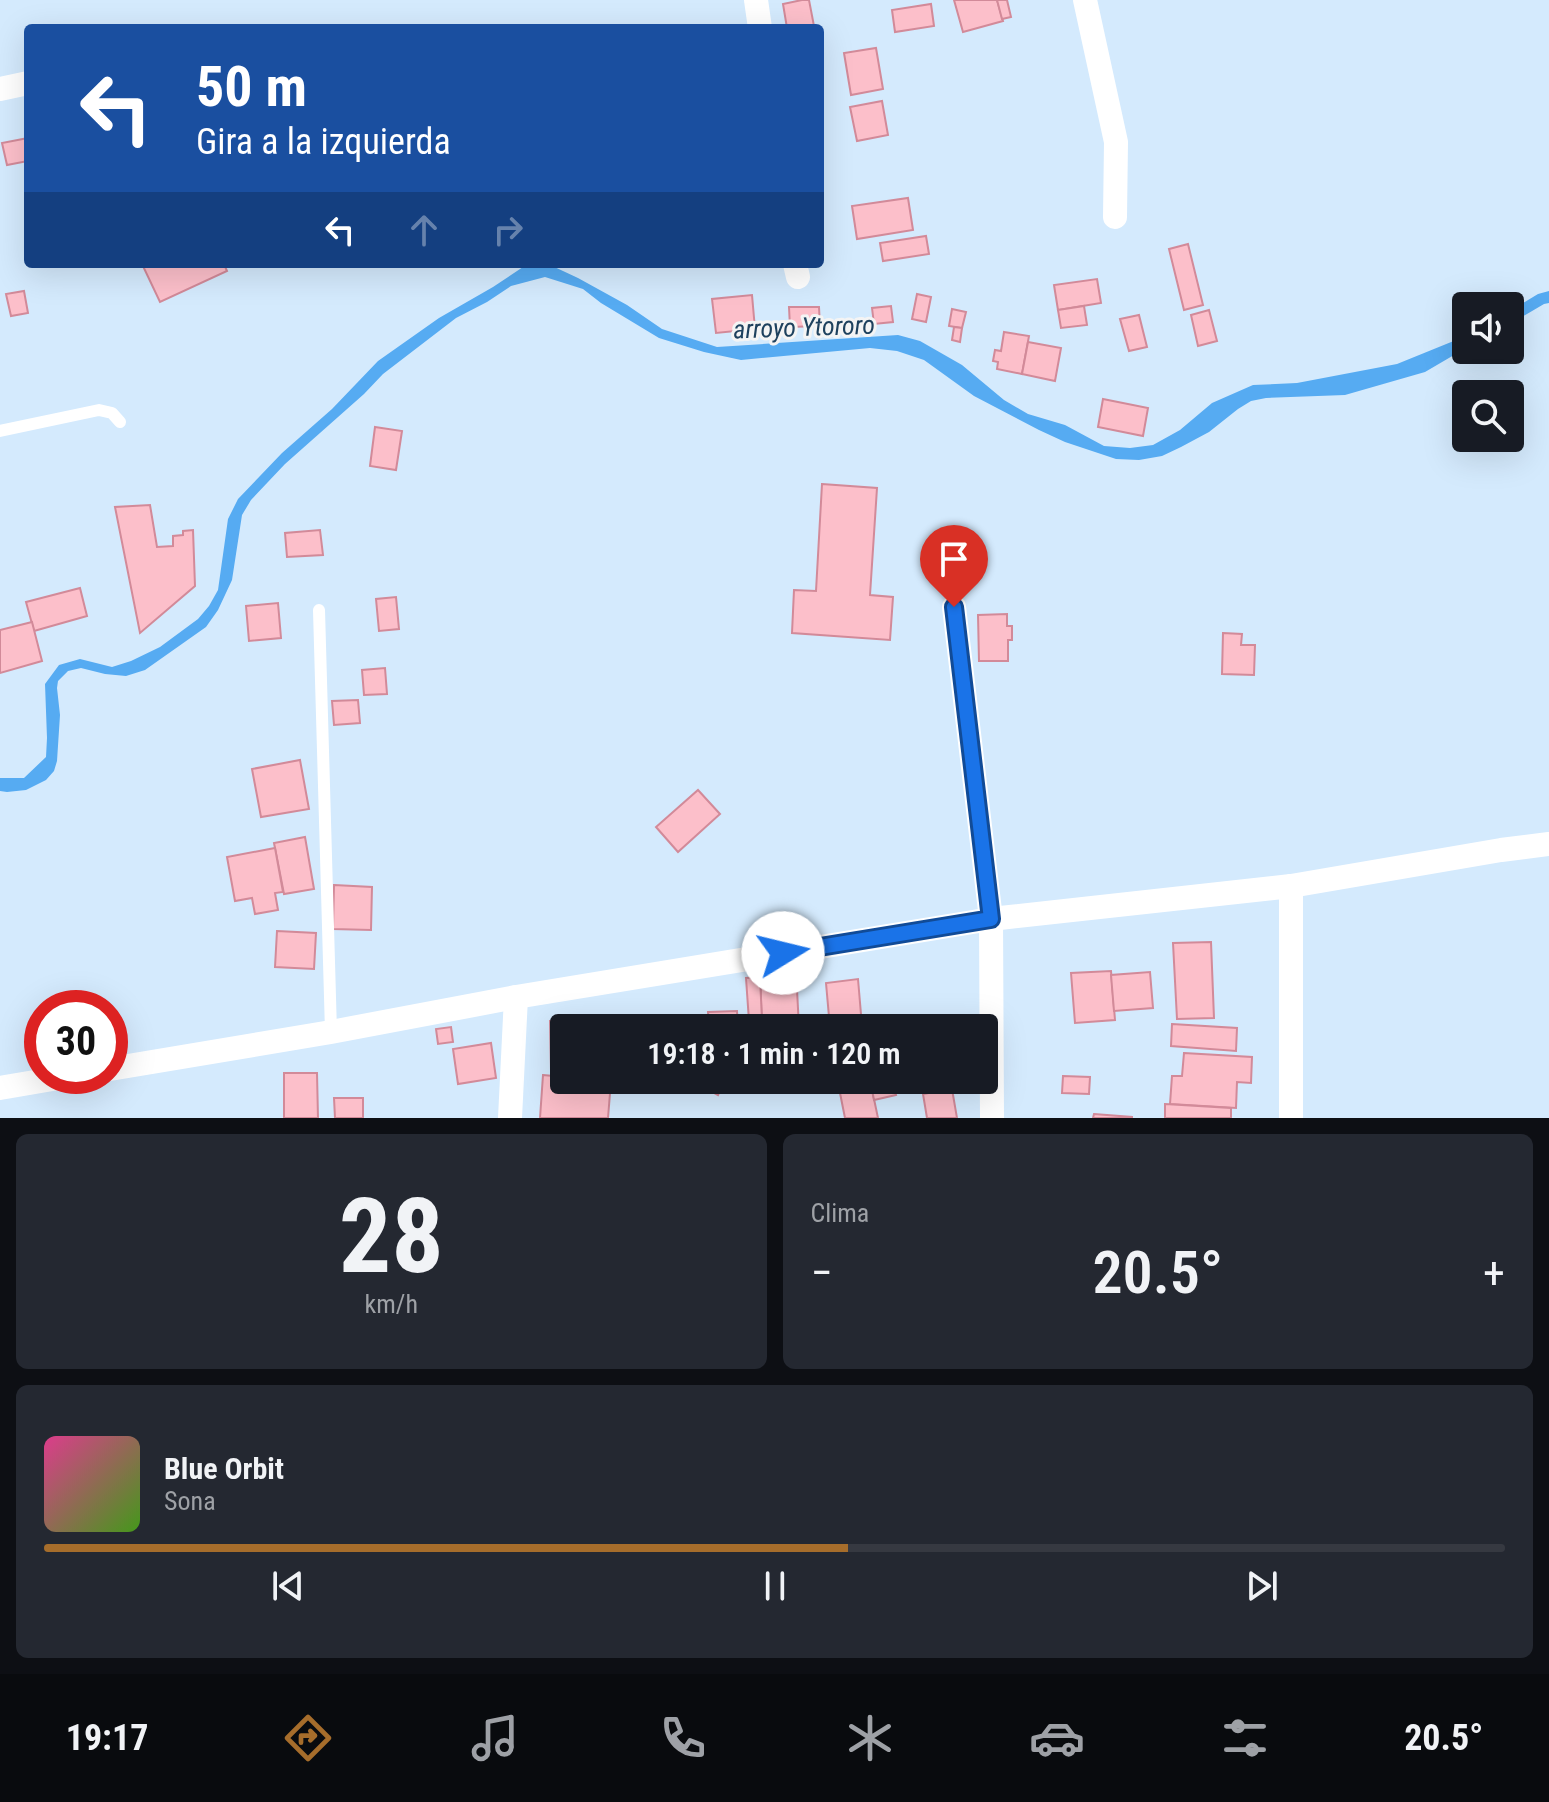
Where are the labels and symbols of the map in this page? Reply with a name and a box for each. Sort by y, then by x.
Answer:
water label: arroyo Ytororo [733,310,875,344]
pin [920,525,988,607]
position arrow [741,911,825,995]
speed limit sign: 30 [24,990,128,1094]

